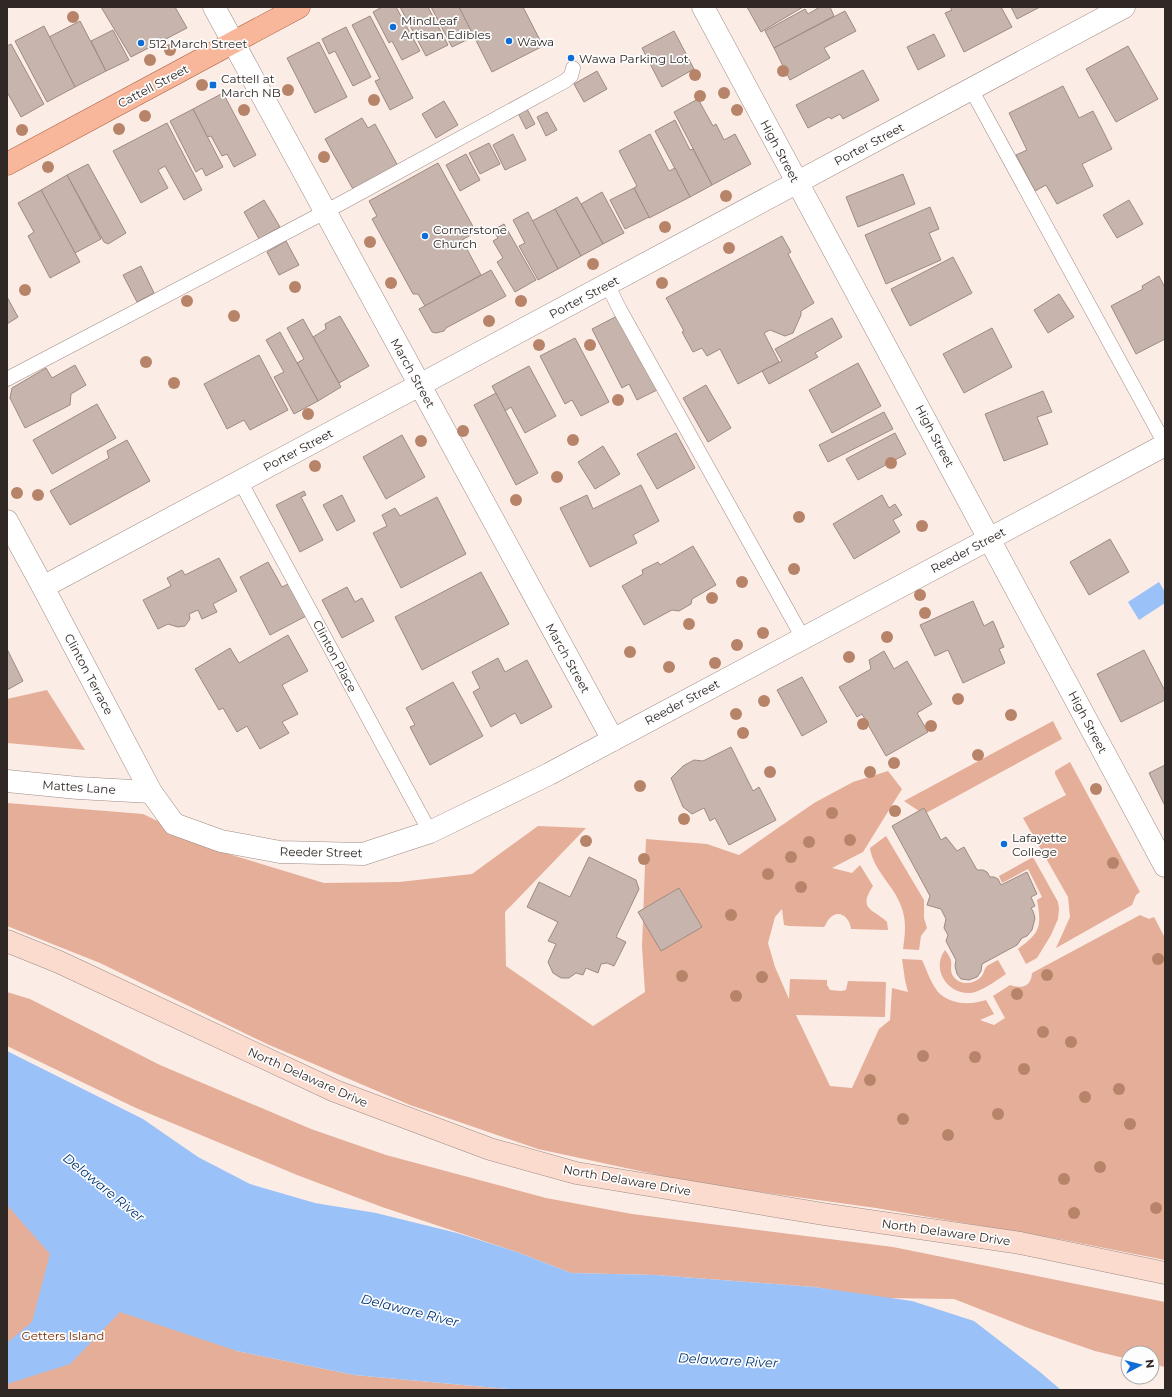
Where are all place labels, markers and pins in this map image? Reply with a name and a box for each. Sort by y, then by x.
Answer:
place label: MindLeaf Artisan Edibles [401,13,491,42]
marker: MindLeaf Artisan Edibles [388,22,398,32]
place label: Wawa [517,34,554,49]
place label: 512 March Street [149,36,248,51]
marker: Wawa [504,36,514,46]
marker: 512 March Street [136,38,146,48]
place label: Wawa Parking Lot [579,51,689,66]
marker: Wawa Parking Lot [566,53,576,63]
place label: Cattell at March NB [221,71,281,100]
marker: Cattell at March NB [208,80,218,90]
place label: Cornerstone Church [433,222,507,251]
marker: Cornerstone Church [420,231,430,241]
place label: Lafayette College [1012,830,1067,859]
marker: Lafayette College [999,839,1009,849]

